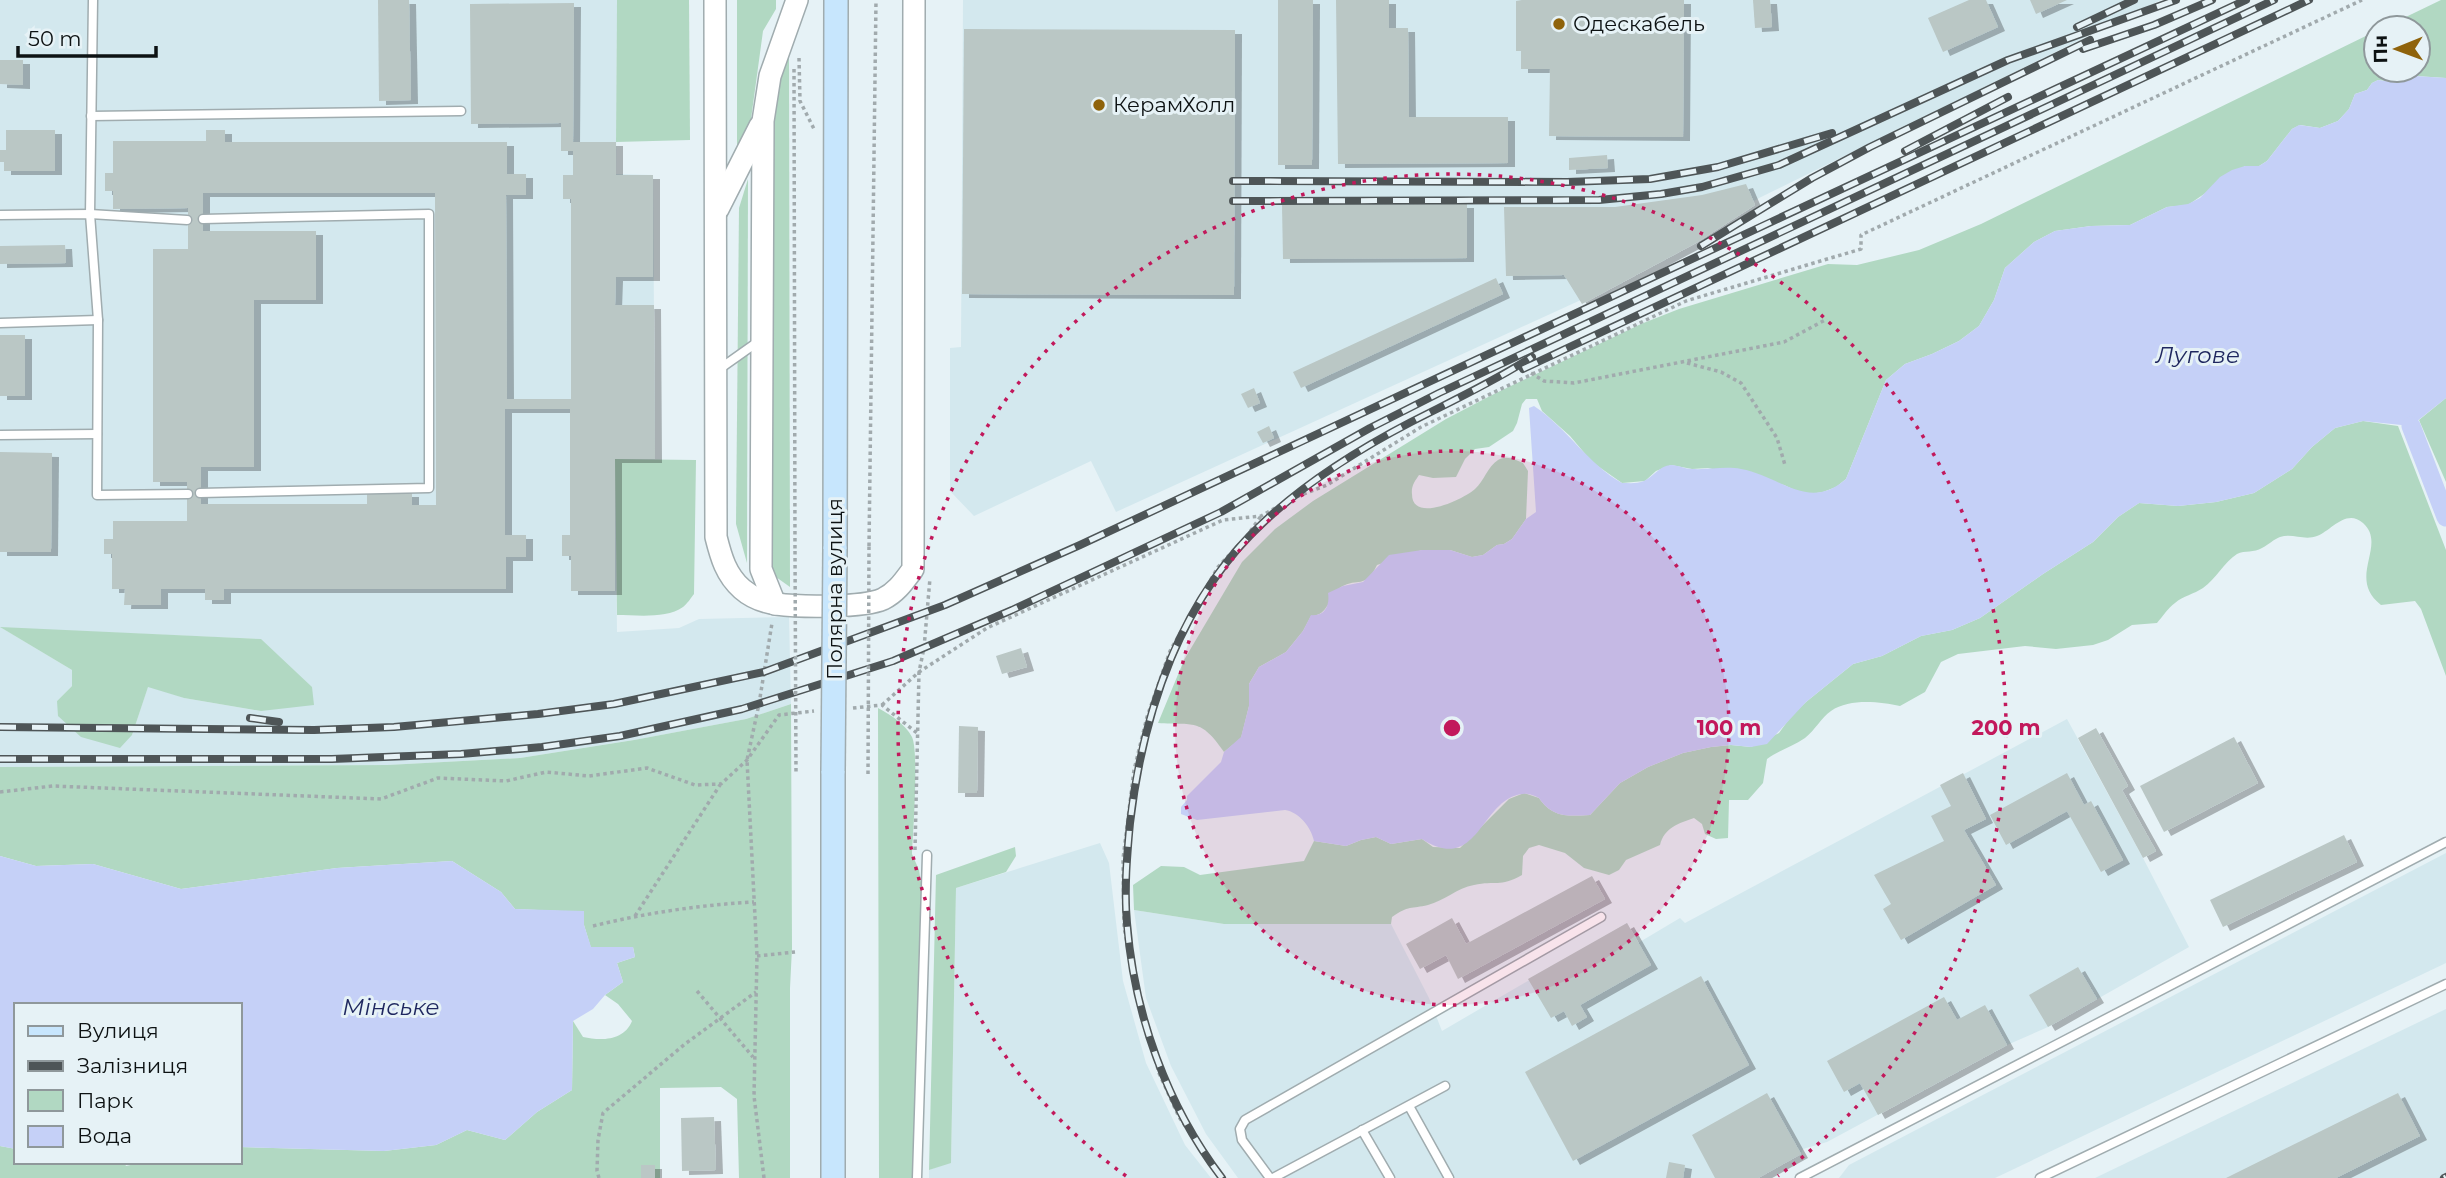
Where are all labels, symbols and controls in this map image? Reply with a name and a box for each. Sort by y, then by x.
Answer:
place label: Одескабель [1573,11,1705,36]
scale bar [18,14,156,58]
north arrow [2362,14,2432,84]
marker: Одескабель [1551,16,1567,32]
text: 50 m [28,26,82,51]
text: Пн [2369,35,2392,64]
place label: КерамХолл [1113,92,1235,117]
marker: КерамХолл [1091,97,1107,113]
water label: Лугове [2155,341,2240,369]
street label: Полярна вулиця [822,498,847,680]
text: 100 m [1697,715,1761,740]
text: 200 m [1972,715,2040,740]
centre of rings [1440,716,1464,740]
water label: Мінське [342,993,440,1021]
legend [14,1003,242,1164]
text: Вулиця [77,1018,159,1043]
text: Залізниця [77,1053,188,1078]
text: Парк [77,1088,133,1113]
text: Вода [77,1123,132,1148]

